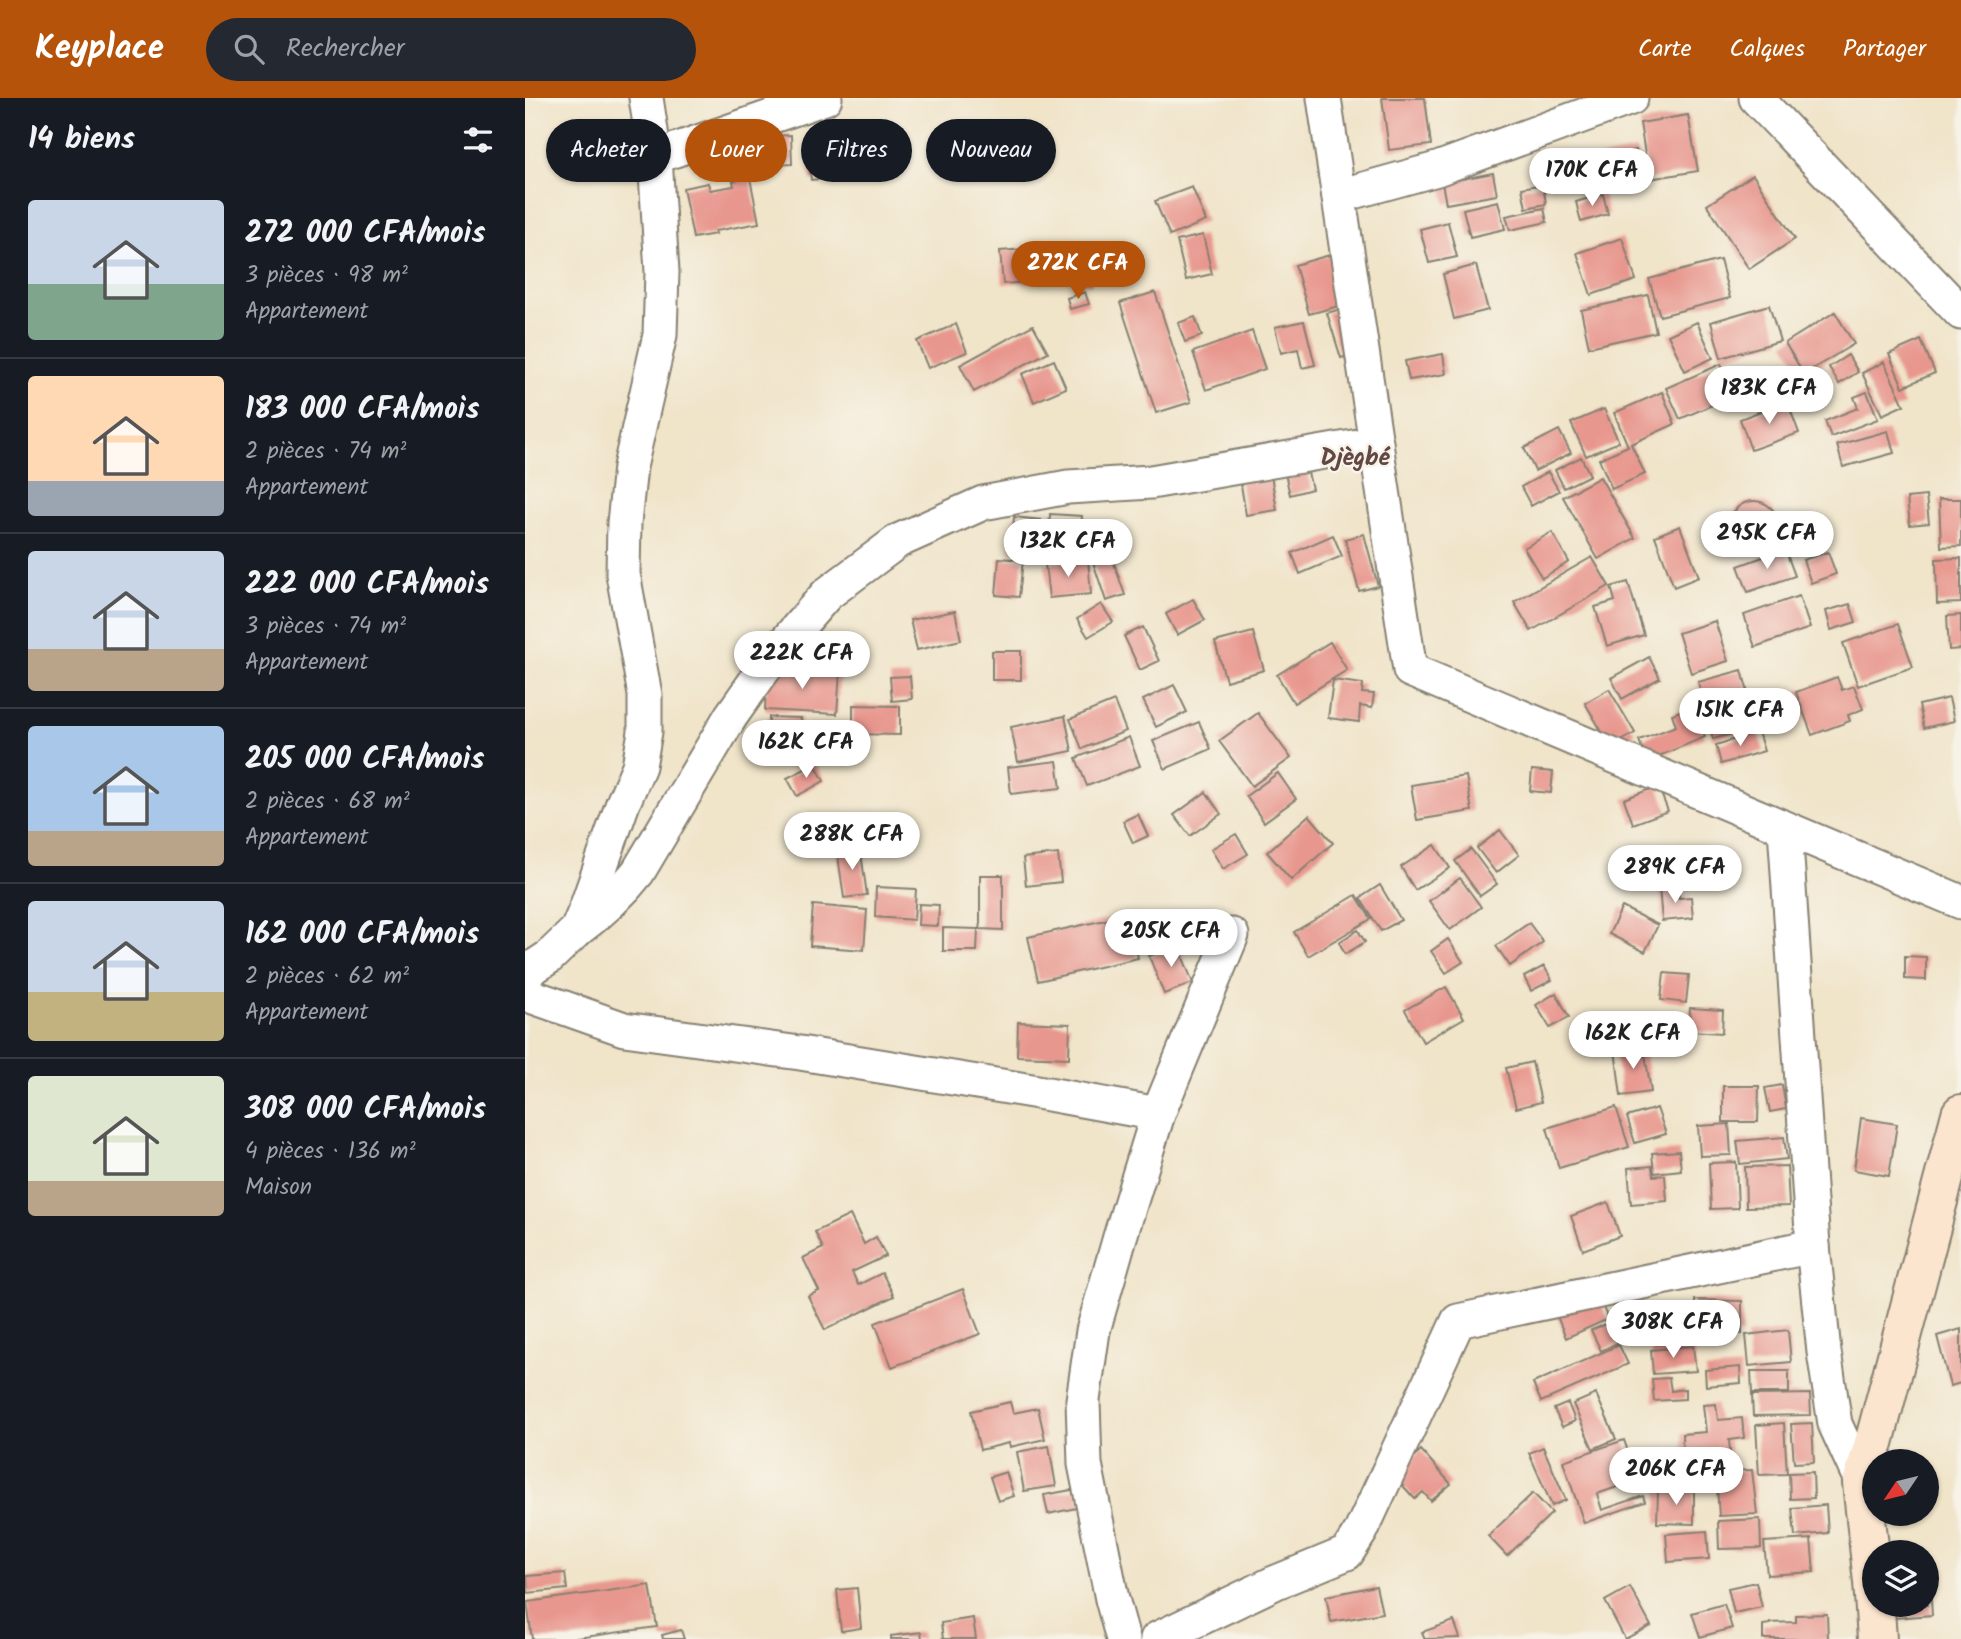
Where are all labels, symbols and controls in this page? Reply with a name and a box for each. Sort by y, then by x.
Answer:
search box [206,18,696,81]
text: Keyplace [35,23,164,76]
text: Rechercher [286,28,404,70]
icon: search [230,30,268,68]
text: Carte [1638,30,1692,69]
text: Calques [1730,30,1805,69]
text: Partager [1843,30,1926,69]
text: 14 biens [28,116,135,164]
chip: Acheter [546,119,671,182]
chip: Louer [685,119,787,182]
chip: Filtres [801,119,912,182]
chip: Nouveau [926,119,1056,182]
icon: filters [459,121,497,159]
pin: 170K CFA [1520,148,1664,208]
text: 170K CFA [1545,153,1639,189]
text: 272 000 CFA/mois [245,210,486,258]
icon: home [84,228,168,312]
pin: 272K CFA [1006,242,1150,301]
text: 272K CFA [1027,246,1129,282]
text: 3 pièces · 98 m² [245,258,408,294]
text: Appartement [245,294,368,330]
pin: 183K CFA [1697,366,1841,426]
text: 183K CFA [1721,371,1817,407]
text: 183 000 CFA/mois [245,386,480,434]
icon: home [84,404,168,488]
text: 2 pièces · 74 m² [245,434,406,470]
district label: Djègbé [1320,439,1391,478]
text: Appartement [245,470,368,506]
pin: 295K CFA [1695,512,1839,571]
text: 295K CFA [1717,516,1817,552]
pin: 132K CFA [996,519,1140,579]
text: 132K CFA [1020,524,1116,560]
text: 222 000 CFA/mois [245,561,489,609]
icon: home [84,579,168,663]
text: 3 pièces · 74 m² [245,609,406,645]
pin: 222K CFA [730,632,874,691]
text: 222K CFA [750,636,854,672]
text: Appartement [245,645,368,681]
pin: 151K CFA [1668,688,1812,748]
text: 151K CFA [1695,693,1785,729]
pin: 162K CFA [734,720,878,780]
text: 162K CFA [758,725,854,761]
text: 205 000 CFA/mois [245,736,485,784]
icon: home [84,754,168,838]
text: 2 pièces · 68 m² [245,784,410,820]
pin: 288K CFA [780,812,924,872]
text: 288K CFA [800,817,904,853]
text: Appartement [245,820,368,856]
pin: 289K CFA [1603,846,1747,905]
text: 289K CFA [1624,850,1726,886]
pin: 205K CFA [1099,910,1243,969]
text: 162 000 CFA/mois [245,911,479,959]
text: 205K CFA [1121,914,1221,950]
icon: home [84,929,168,1013]
text: 2 pièces · 62 m² [245,959,409,995]
text: Appartement [245,995,368,1031]
pin: 162K CFA [1561,1012,1705,1071]
text: 162K CFA [1585,1016,1681,1052]
text: 308 000 CFA/mois [245,1086,486,1134]
icon: home [84,1104,168,1188]
text: 4 pièces · 136 m² [245,1134,415,1170]
text: Maison [245,1170,312,1206]
pin: 308K CFA [1601,1300,1745,1360]
text: 308K CFA [1622,1305,1724,1341]
pin: 206K CFA [1604,1448,1748,1507]
north arrow [1862,1449,1939,1526]
map controls [1862,1449,1939,1617]
text: 206K CFA [1625,1452,1727,1488]
button: layers [1862,1540,1939,1617]

